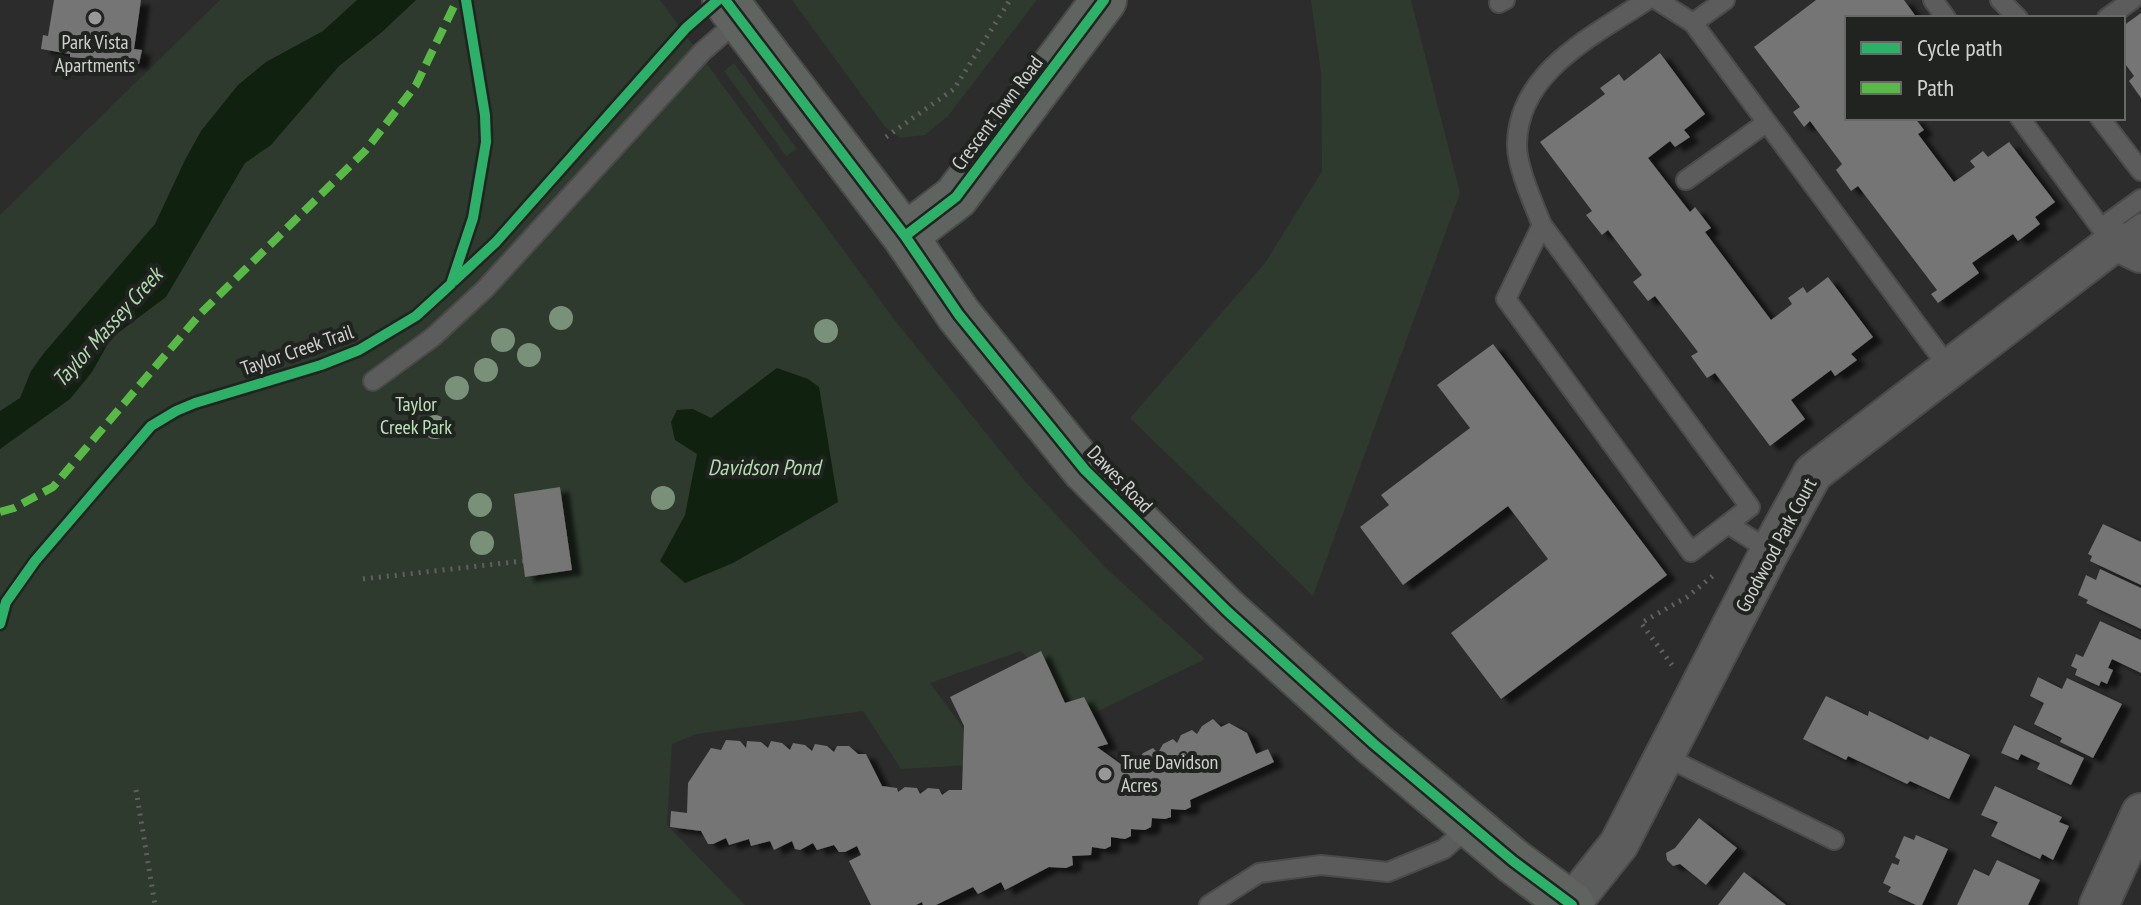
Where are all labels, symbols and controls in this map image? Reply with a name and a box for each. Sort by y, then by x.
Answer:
marker: Park Vista Apartments [86,9,104,27]
legend [1845,16,2125,120]
place label: Park Vista Apartments [55,29,135,78]
text: Cycle path [1917,32,2003,63]
street label: Crescent Town Road [945,51,1049,175]
text: Path [1917,72,1954,103]
water label: Taylor Massey Creek [46,260,170,393]
street label: Taylor Creek Trail [237,319,357,381]
park label: Taylor Creek Park [380,391,452,440]
street label: Dawes Road [1082,440,1158,518]
water label: Davidson Pond [708,453,824,481]
street label: Goodwood Park Court [1730,473,1823,617]
place label: True Davidson Acres [1121,749,1218,798]
marker: True Davidson Acres [1096,765,1114,783]

